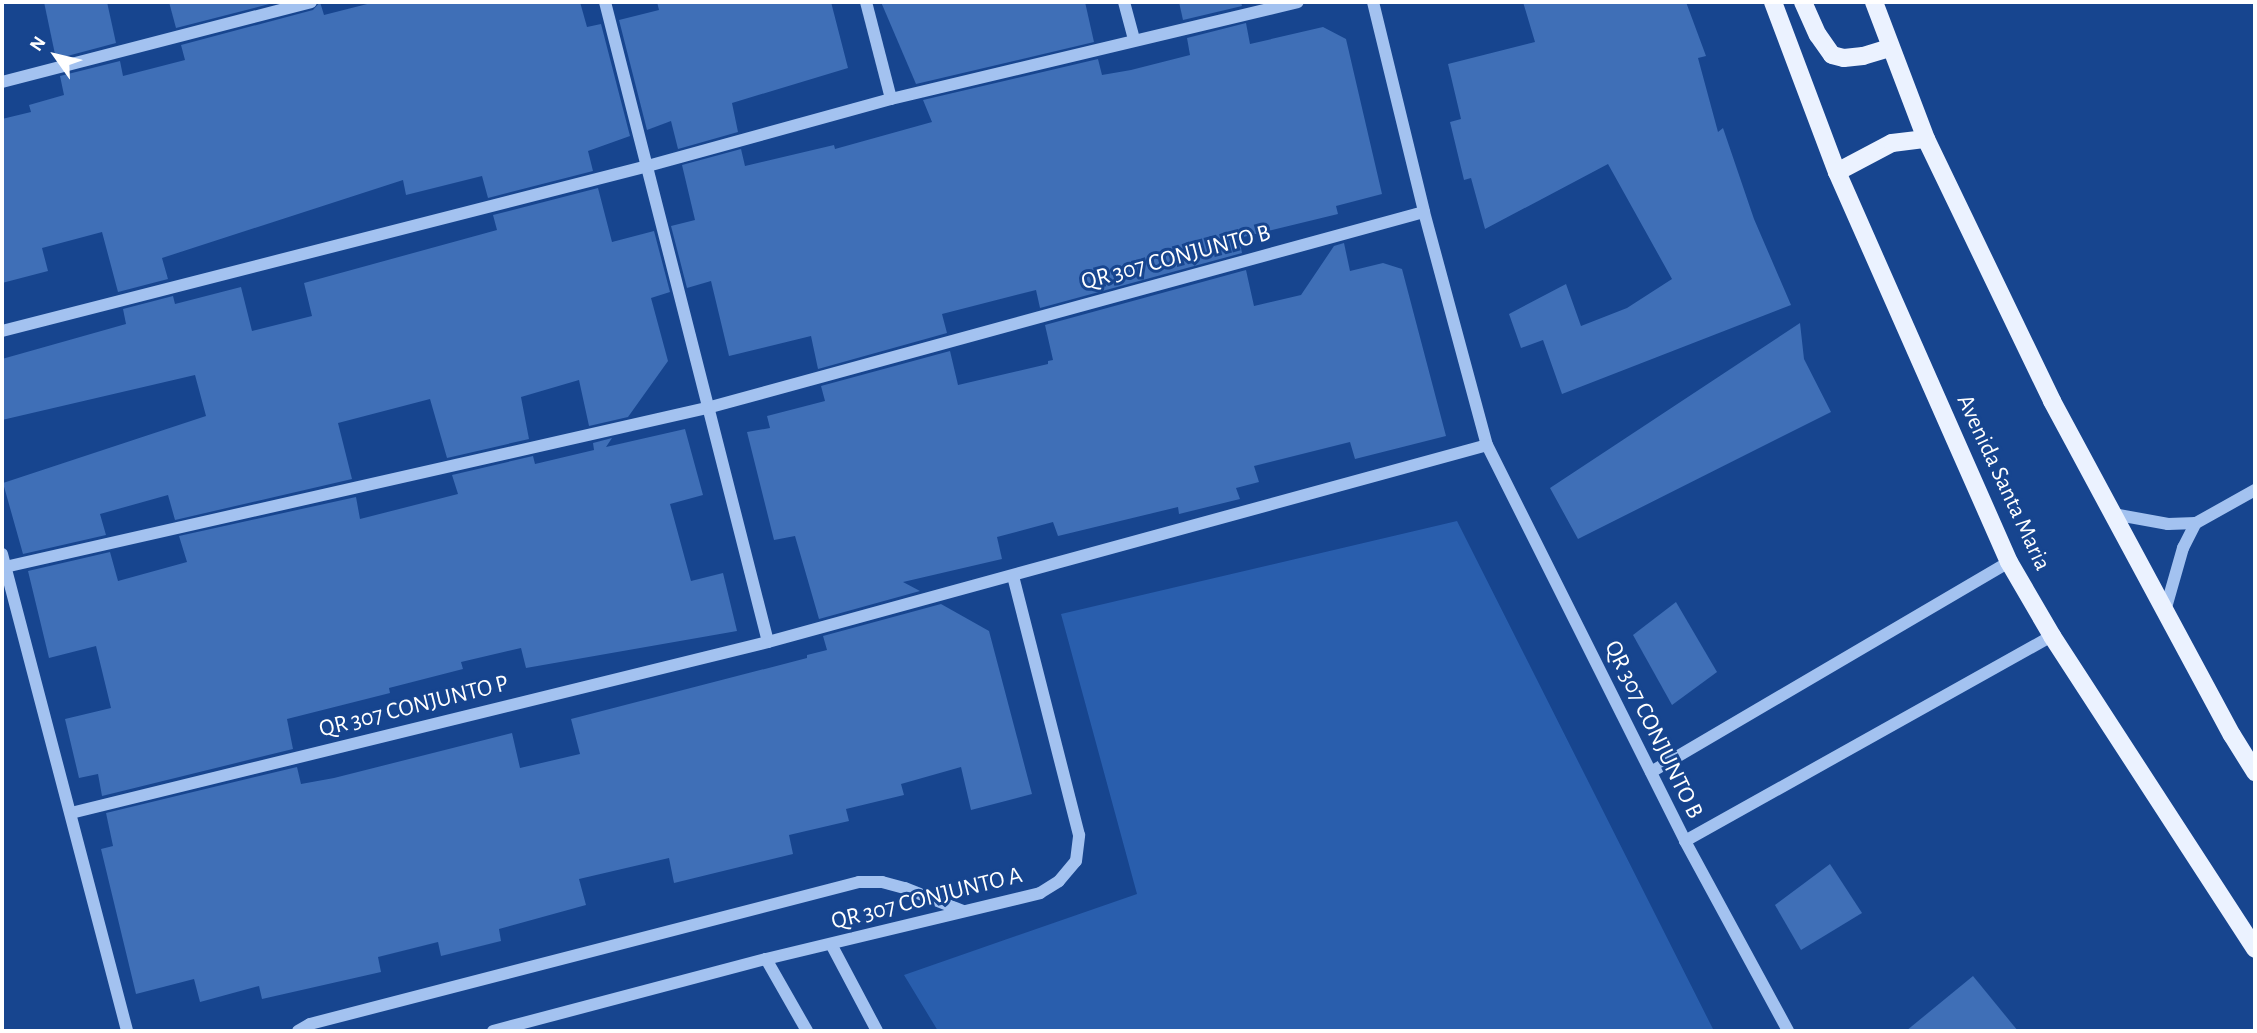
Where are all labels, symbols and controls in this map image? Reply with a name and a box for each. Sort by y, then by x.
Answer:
north arrow [21,21,91,91]
text: N [27,33,50,55]
street label: QR 307 CONJUNTO B [1078,219,1274,297]
street label: Avenida Santa Maria [1950,390,2056,576]
street label: QR 307 CONJUNTO B [1597,636,1709,824]
street label: QR 307 CONJUNTO P [316,670,512,744]
street label: QR 307 CONJUNTO A [829,861,1025,937]

